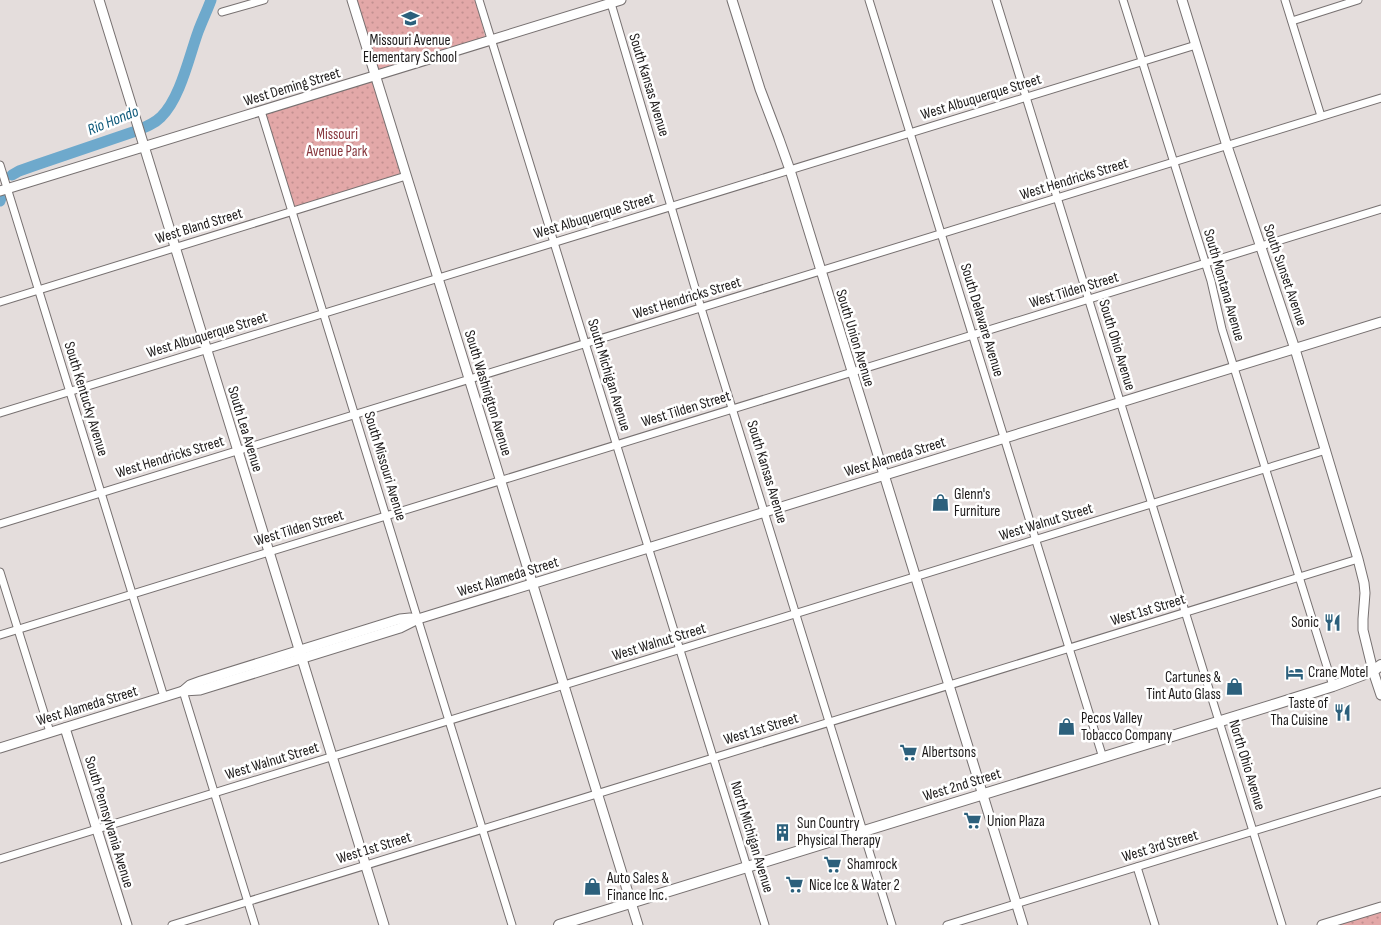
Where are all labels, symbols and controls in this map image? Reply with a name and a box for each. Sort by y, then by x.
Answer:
school or university icon: Missouri Avenue Elementary School [400,9,420,29]
place label: Missouri Avenue Elementary School [363,31,457,67]
street label: South Kansas Avenue [624,31,674,139]
street label: West Deming Street [241,63,343,111]
street label: West Albuquerque Street [918,70,1044,124]
water label: Rio Hondo [85,102,142,140]
park label: Missouri Avenue Park [305,125,368,161]
street label: West Hendricks Street [1018,153,1131,204]
street label: West Albuquerque Street [531,189,657,243]
street label: West Bland Street [153,204,245,248]
street label: South Sunset Avenue [1259,222,1311,328]
street label: South Montana Avenue [1199,227,1249,343]
street label: South Delaware Avenue [956,261,1008,379]
street label: West Tilden Street [1027,267,1121,313]
street label: West Hendricks Street [631,272,744,323]
street label: South Union Avenue [831,287,879,389]
street label: South Ohio Avenue [1094,297,1140,393]
street label: West Albuquerque Street [144,308,270,362]
street label: South Michigan Avenue [583,317,635,433]
street label: South Washington Avenue [460,328,516,458]
street label: South Kentucky Avenue [60,339,112,459]
street label: South Lea Avenue [223,384,267,474]
street label: West Tilden Street [639,386,733,432]
street label: South Missouri Avenue [359,409,411,523]
street label: South Kansas Avenue [742,418,792,526]
street label: West Hendricks Street [114,431,227,482]
street label: West Alameda Street [842,432,948,481]
place label: Glenn's Furniture [954,485,1000,521]
shop icon: Glenn's Furniture [930,493,950,513]
street label: West Walnut Street [997,499,1096,545]
street label: West Tilden Street [252,505,346,551]
street label: West Alameda Street [455,552,561,601]
street label: West 1st Street [1108,590,1188,630]
restaurant icon: Sonic [1323,612,1343,632]
place label: Sonic [1291,613,1319,632]
street label: West Walnut Street [610,619,709,665]
hotel icon: Crane Motel [1284,662,1304,682]
place label: Crane Motel [1308,663,1368,682]
place label: Cartunes & Tint Auto Glass [1146,668,1221,704]
shop icon: Cartunes & Tint Auto Glass [1225,676,1245,696]
street label: West Alameda Street [34,681,140,730]
place label: Taste of Tha Cuisine [1271,694,1329,730]
restaurant icon: Taste of Tha Cuisine [1332,702,1352,722]
street label: West 1st Street [721,709,801,749]
place label: Pecos Valley Tobacco Company [1081,709,1172,745]
shop icon: Pecos Valley Tobacco Company [1057,717,1077,737]
street label: North Ohio Avenue [1224,717,1270,813]
street label: West Walnut Street [223,738,322,784]
supermarket icon: Albertsons [898,742,918,762]
place label: Albertsons [921,743,976,762]
street label: South Pennsylvania Avenue [80,754,138,890]
street label: West 2nd Street [921,764,1004,806]
street label: North Michigan Avenue [726,779,778,895]
supermarket icon: Union Plaza [963,811,983,831]
place label: Union Plaza [987,812,1045,831]
place label: Sun Country Physical Therapy [797,814,881,850]
building icon: Sun Country Physical Therapy [773,822,793,842]
street label: West 3rd Street [1120,825,1201,867]
street label: West 1st Street [334,828,414,868]
supermarket icon: Shamrock [823,854,843,874]
place label: Shamrock [847,855,898,874]
place label: Auto Sales & Finance Inc. [606,869,670,905]
supermarket icon: Nice Ice & Water 2 [785,875,805,895]
place label: Nice Ice & Water 2 [809,876,900,895]
shop icon: Auto Sales & Finance Inc. [583,877,603,897]

